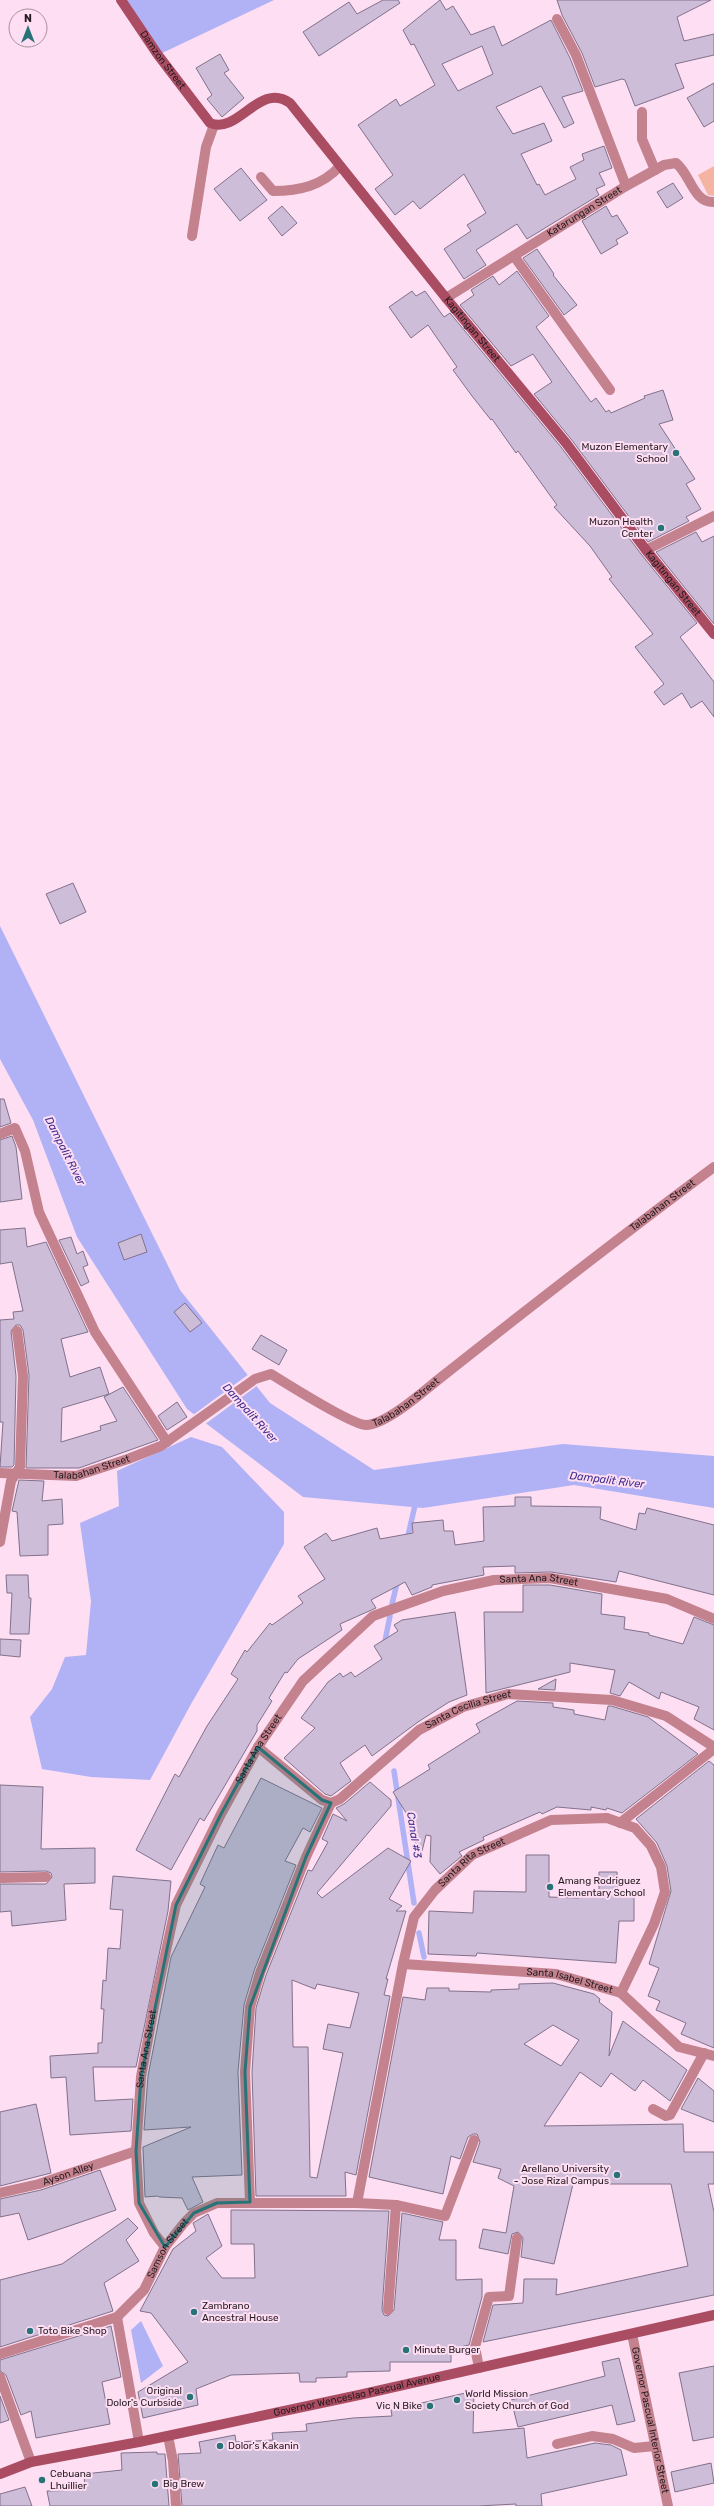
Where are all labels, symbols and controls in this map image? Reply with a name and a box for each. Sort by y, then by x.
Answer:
north arrow [8,8,48,48]
text: N [24,12,32,25]
street label: Damzon Street [137,28,188,92]
street label: Katarungan Street [545,184,624,240]
street label: Kagitingan Street [441,294,503,365]
place label: Muzon Elementary School [581,441,668,465]
marker: Muzon Elementary School [671,448,681,458]
place label: Muzon Health Center [589,516,653,540]
marker: Muzon Health Center [656,523,666,533]
street label: Kagitingan Street [643,548,703,619]
water label: Dampalit River [42,1115,88,1188]
street label: Talabahan Street [628,1177,698,1234]
street label: Talabahan Street [371,1375,442,1430]
water label: Dampalit River [220,1381,281,1446]
street label: Talabahan Street [53,1453,132,1482]
water label: Dampalit River [569,1469,646,1491]
street label: Santa Ana Street [499,1572,579,1589]
street label: Santa Cecilia Street [423,1688,511,1732]
street label: Santa Ana Street [233,1712,285,1786]
water label: Canal #3 [404,1811,424,1859]
street label: Santa Rita Street [436,1835,507,1890]
place label: Amang Rodriguez Elementary School [558,1875,645,1899]
marker: Amang Rodriguez Elementary School [545,1882,555,1892]
street label: Santa Isabel Street [526,1966,614,1996]
street label: Santa Ana Street [134,2009,159,2089]
street label: Ayson Alley [41,2160,96,2188]
place label: Arellano University - Jose Rizal Campus [514,2163,609,2187]
marker: Arellano University - Jose Rizal Campus [612,2170,622,2180]
street label: Samson Street [145,2216,191,2280]
place label: Zambrano Ancestral House [202,2300,279,2324]
marker: Zambrano Ancestral House [189,2307,199,2317]
place label: Toto Bike Shop [38,2325,107,2337]
marker: Toto Bike Shop [25,2326,35,2336]
place label: Minute Burger [414,2344,480,2356]
marker: Minute Burger [401,2345,411,2355]
street label: Governor Pascual Interior Street [629,2346,671,2494]
street label: Governor Wenceslao Pascual Avenue [272,2371,442,2419]
place label: Original Dolor's Curbside [106,2385,182,2409]
place label: World Mission Society Church of God [465,2388,569,2412]
marker: Original Dolor's Curbside [185,2392,195,2402]
marker: World Mission Society Church of God [452,2395,462,2405]
place label: Vic N Bike [376,2400,422,2412]
marker: Vic N Bike [425,2401,435,2411]
place label: Dolor's Kakanin [228,2440,299,2452]
marker: Dolor's Kakanin [215,2441,225,2451]
place label: Cebuana Lhuillier [50,2468,91,2492]
marker: Cebuana Lhuillier [37,2475,47,2485]
place label: Big Brew [163,2478,204,2490]
marker: Big Brew [150,2479,160,2489]

